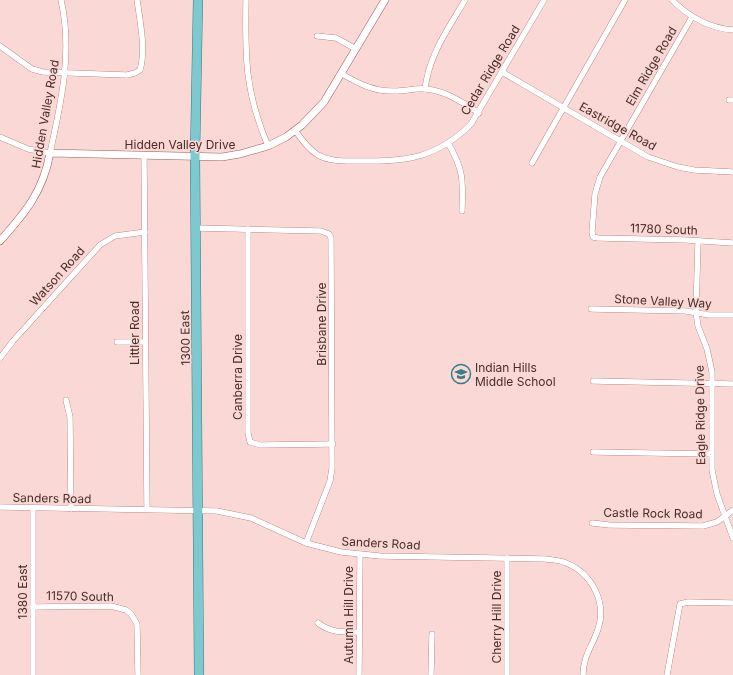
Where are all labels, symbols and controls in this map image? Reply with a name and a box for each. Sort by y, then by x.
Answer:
street label: Cedar Ridge Road [457,22,523,118]
street label: Elm Ridge Road [622,24,680,108]
street label: Hidden Valley Road [28,59,62,169]
street label: Eastridge Road [577,99,659,153]
street label: Hidden Valley Drive [125,137,235,152]
street label: 11780 South [630,220,698,238]
street label: Watson Road [26,243,88,309]
street label: Brisbane Drive [314,282,329,366]
street label: Stone Valley Way [614,291,712,311]
street label: Littler Road [127,301,142,365]
street label: 1300 East [177,310,193,366]
street label: Canberra Drive [230,334,245,420]
place label: Indian Hills Middle School [475,360,556,389]
school or university icon: Indian Hills Middle School [450,363,472,385]
street label: Eagle Ridge Drive [692,365,708,465]
street label: Sanders Road [12,490,92,506]
street label: Castle Rock Road [603,505,703,521]
street label: Sanders Road [341,533,421,553]
street label: 1380 East [15,564,30,619]
street label: Autumn Hill Drive [341,566,356,664]
street label: Cherry Hill Drive [489,570,504,664]
street label: 11570 South [46,588,114,604]

